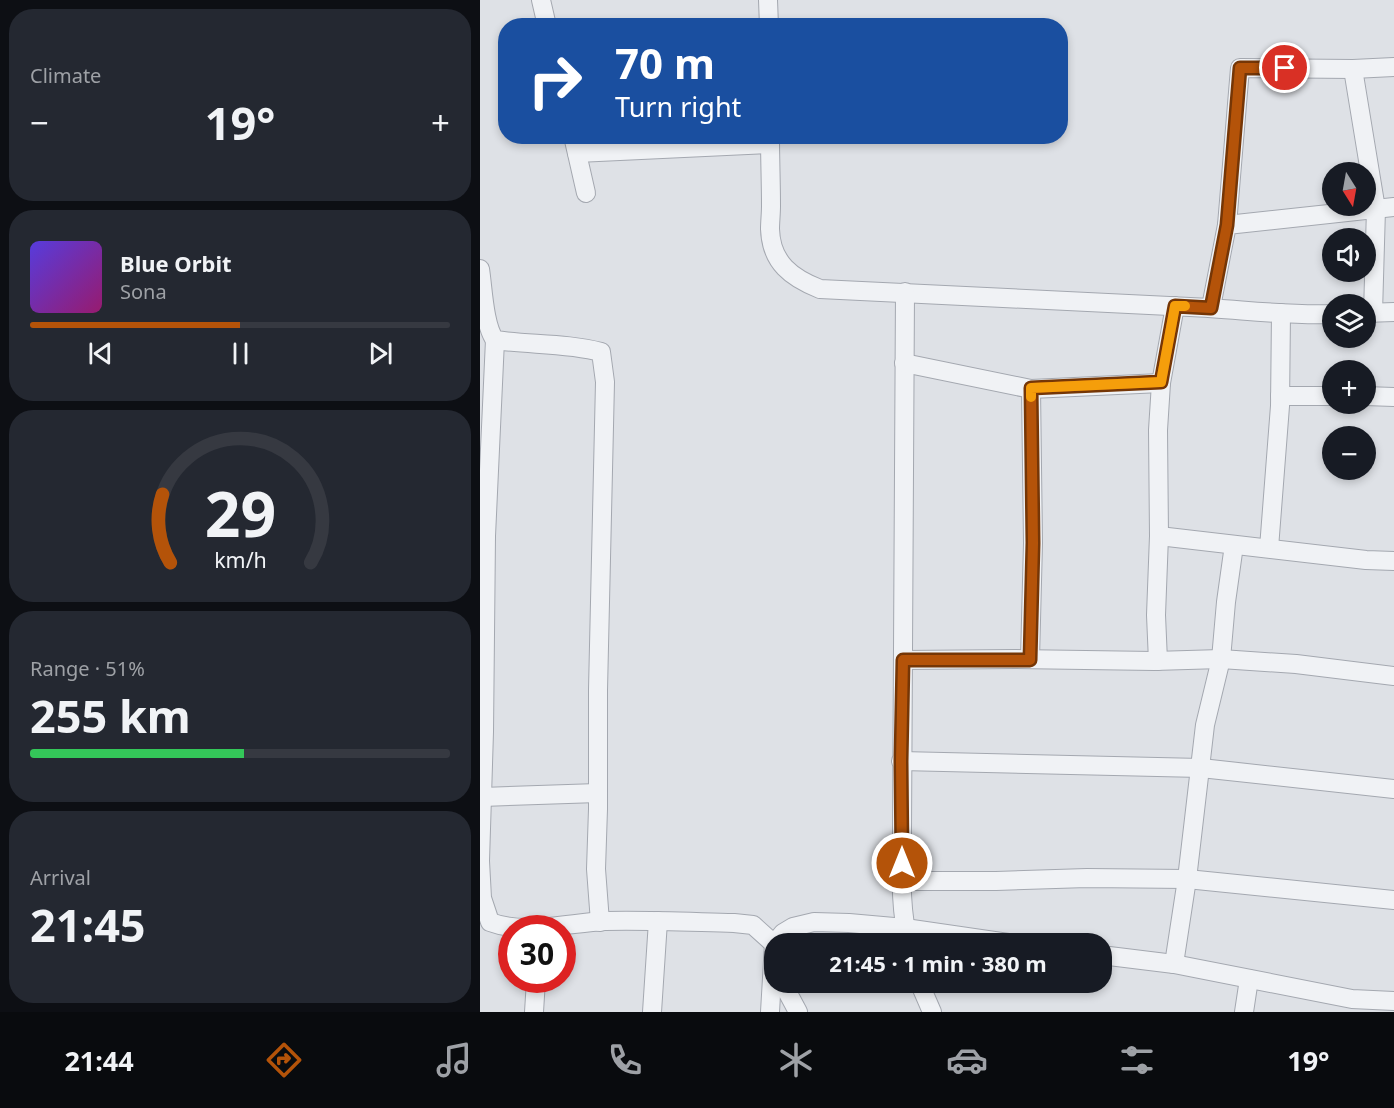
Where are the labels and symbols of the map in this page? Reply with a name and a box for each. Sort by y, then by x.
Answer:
pin [1259,42,1310,93]
north arrow [1322,162,1376,216]
position arrow [870,831,934,895]
speed limit sign: 30 [498,915,576,993]

